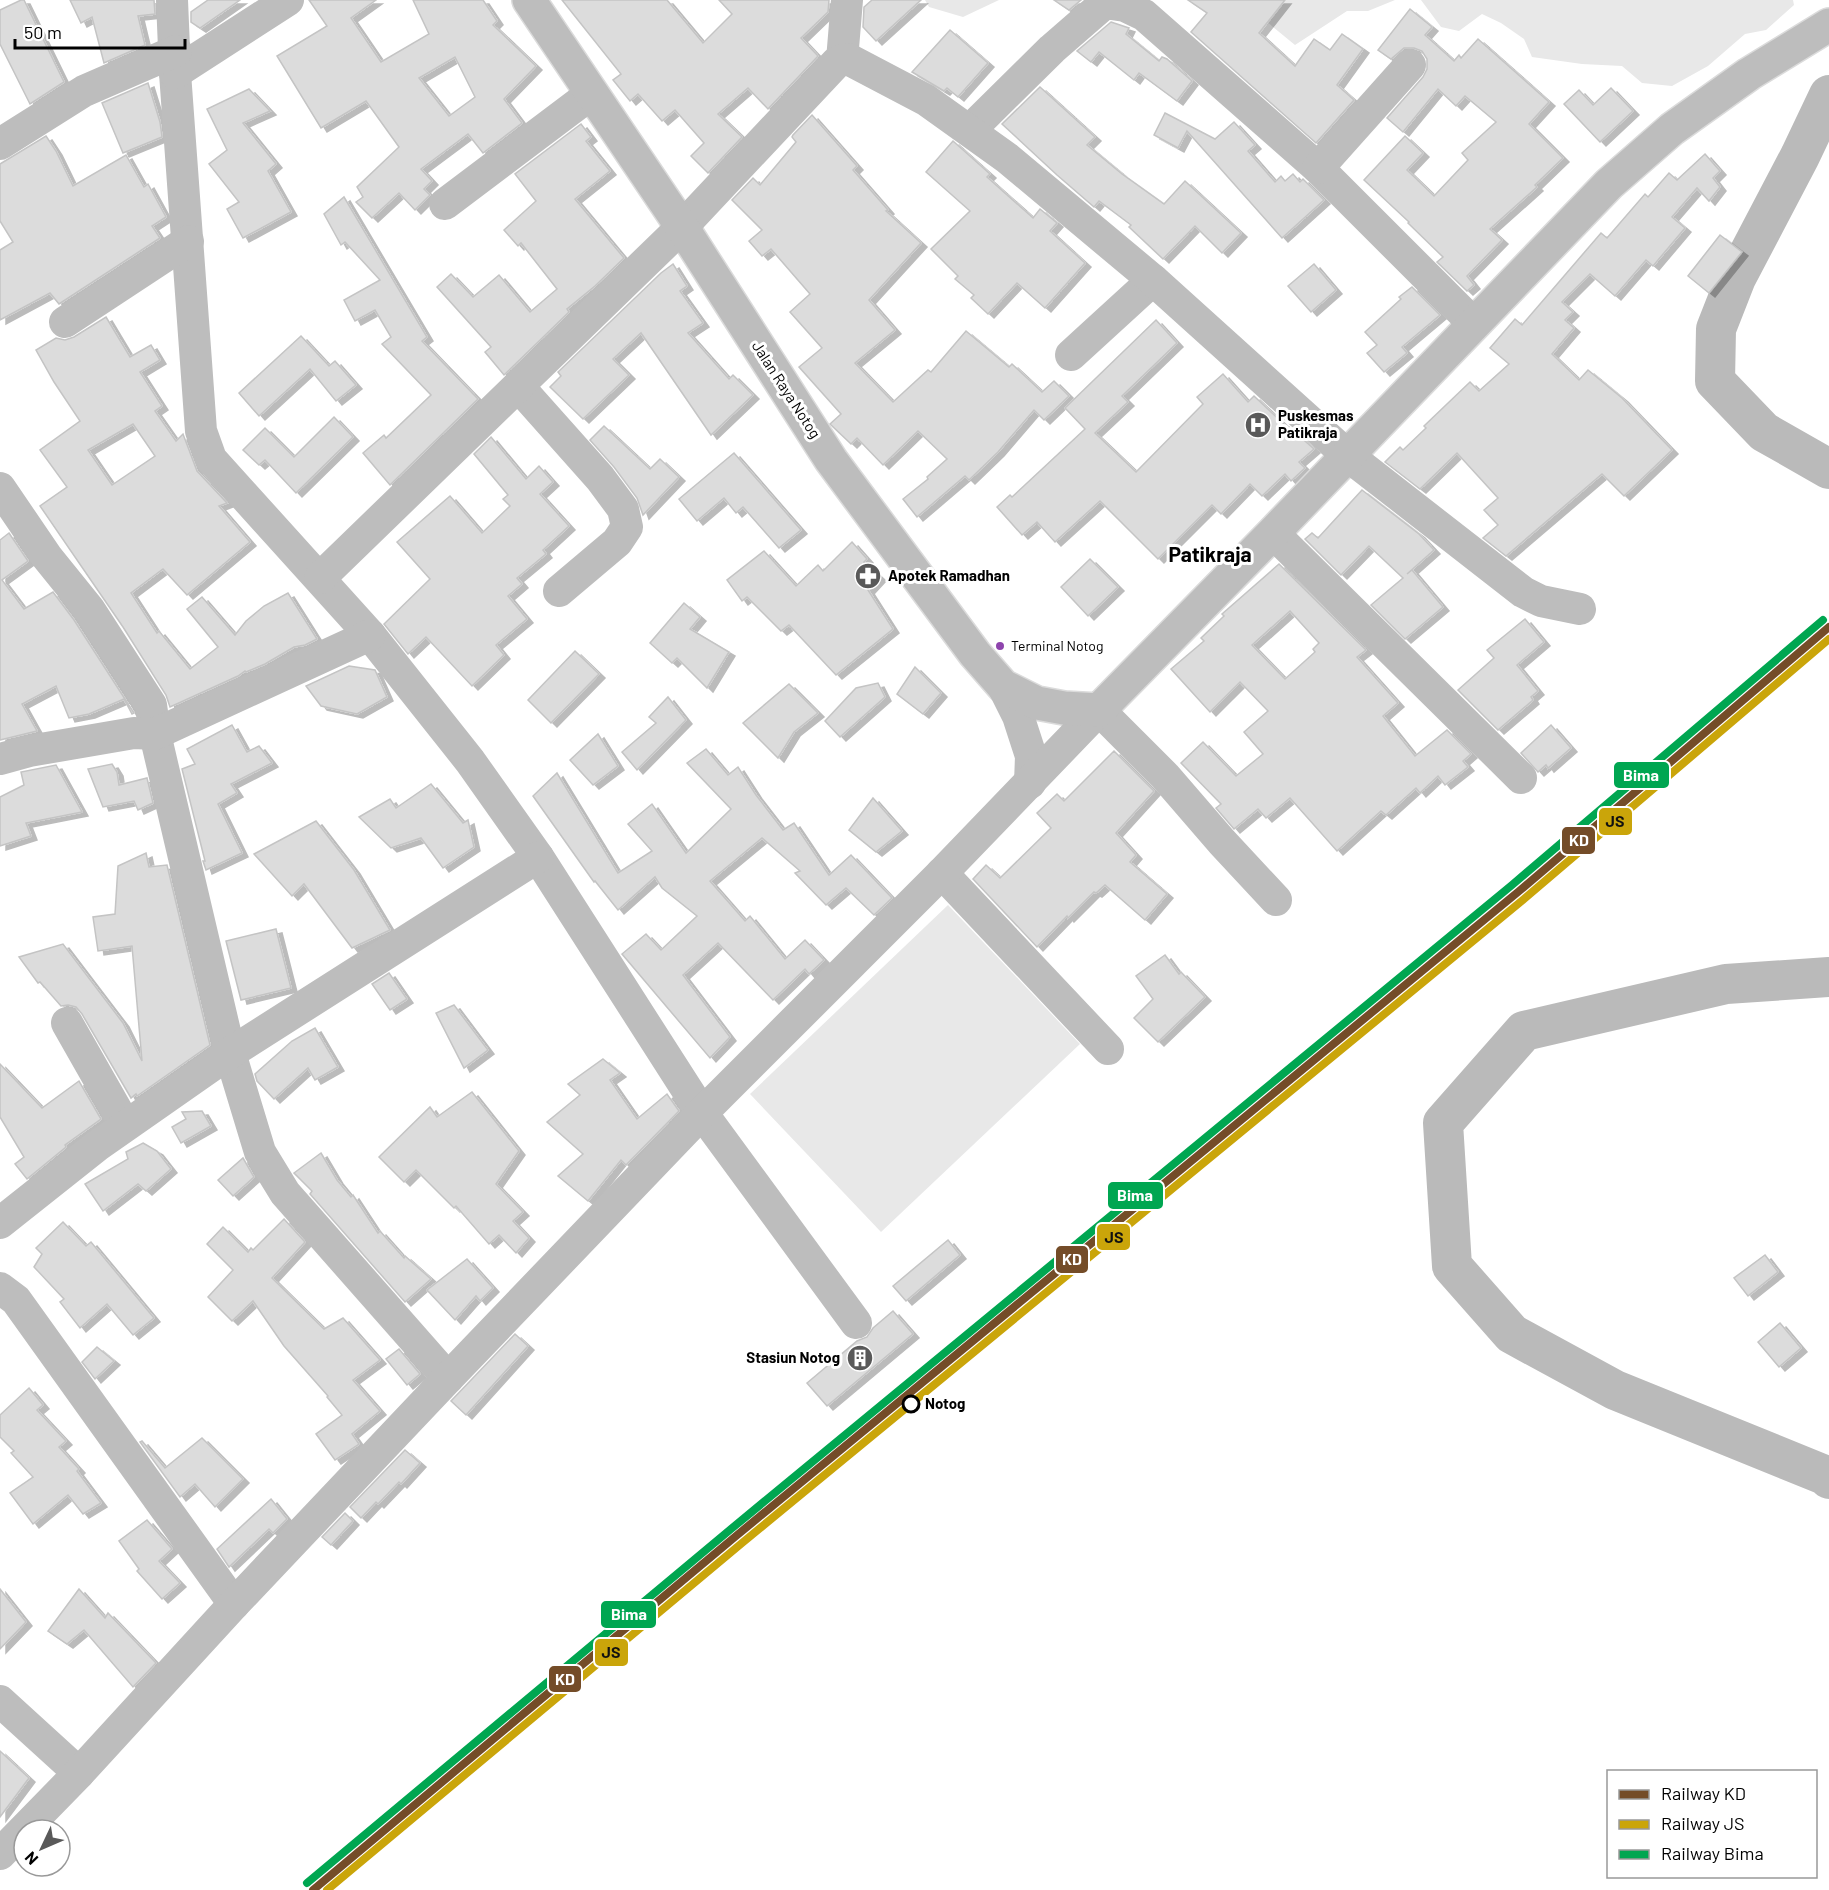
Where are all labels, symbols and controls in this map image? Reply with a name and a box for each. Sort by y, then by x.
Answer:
scale bar [15,12,184,50]
text: 50 m [24,21,62,43]
street label: Jalan Raya Notog [749,337,825,441]
place label: Puskesmas Patikraja [1278,406,1354,441]
hospital icon: Puskesmas Patikraja [1243,410,1273,440]
district label: Patikraja [1168,541,1252,566]
pharmacy icon: Apotek Ramadhan [853,561,883,591]
place label: Apotek Ramadhan [888,566,1010,584]
place label: Terminal Notog [1011,637,1103,654]
marker: Terminal Notog [994,640,1006,652]
line badge: Bima [1613,761,1670,789]
text: Bima [1623,765,1659,784]
line badge: JS [1598,807,1633,836]
text: JS [1606,811,1624,830]
line badge: KD [1561,826,1596,855]
text: KD [1569,830,1589,849]
line badge: Bima [1107,1181,1164,1210]
text: Bima [1117,1185,1153,1204]
line badge: JS [1096,1223,1131,1251]
text: JS [1105,1227,1123,1246]
line badge: KD [1055,1245,1089,1274]
text: KD [1062,1249,1082,1268]
building icon: Stasiun Notog [845,1343,875,1373]
place label: Stasiun Notog [746,1348,840,1366]
place label: Notog [925,1394,965,1412]
marker: Notog [902,1395,920,1413]
line badge: Bima [600,1600,657,1629]
text: Bima [611,1604,647,1623]
line badge: JS [594,1638,629,1667]
text: JS [602,1642,620,1661]
line badge: KD [548,1665,582,1693]
text: KD [555,1669,575,1688]
legend [1607,1770,1817,1878]
text: Railway KD [1661,1782,1746,1804]
text: Railway JS [1661,1812,1745,1834]
north arrow [12,1818,72,1878]
text: Railway Bima [1661,1842,1764,1864]
text: N [20,1848,41,1869]

